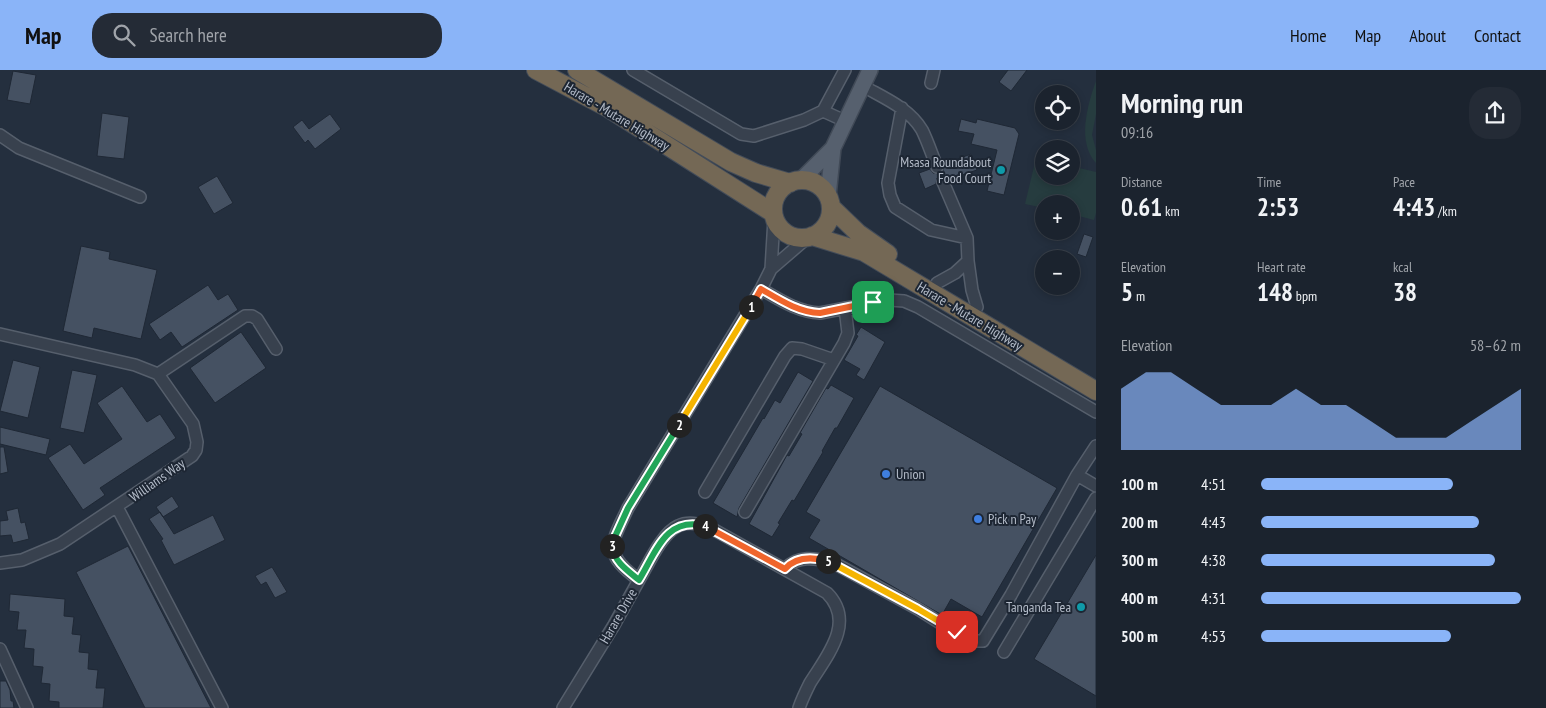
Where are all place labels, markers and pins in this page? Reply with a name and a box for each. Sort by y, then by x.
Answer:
place label: Msasa Roundabout Food Court [900,153,991,187]
marker: Msasa Roundabout Food Court [995,164,1007,176]
pin [852,281,894,323]
pin: 1 [738,294,764,320]
pin: 2 [666,412,692,438]
place label: Union [896,465,925,483]
marker: Union [880,468,892,480]
place label: Pick n Pay [988,510,1037,528]
marker: Pick n Pay [972,513,984,525]
pin: 4 [692,514,718,538]
pin: 3 [600,534,624,558]
pin: 5 [816,548,840,574]
place label: Tanganda Tea [1006,598,1071,616]
marker: Tanganda Tea [1075,601,1087,613]
pin [936,611,978,653]

